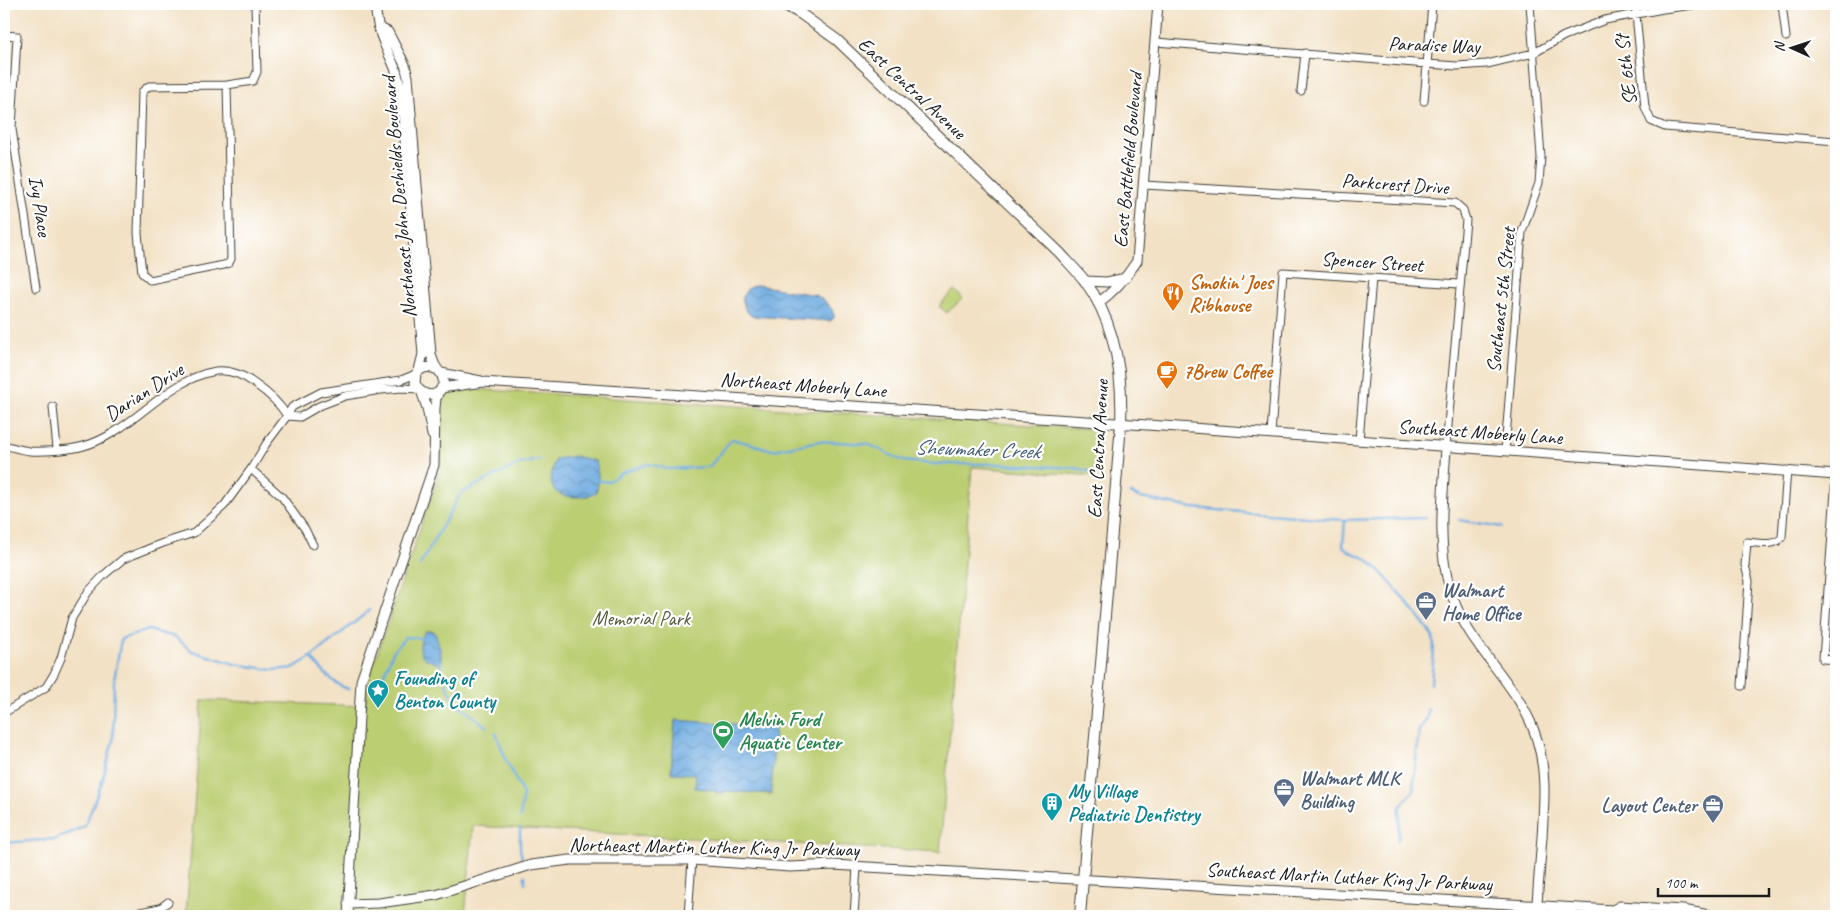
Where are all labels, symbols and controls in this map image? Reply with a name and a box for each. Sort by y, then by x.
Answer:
north arrow [1768,22,1818,72]
street label: SE 6th St [1609,30,1643,107]
street label: Paradise Way [1388,31,1482,59]
street label: East Central Avenue [853,32,972,145]
text: N [1771,40,1788,52]
street label: East Battlefield Boulevard [1108,68,1148,248]
street label: Northeast John Deshields Boulevard [376,72,422,319]
street label: Parkcrest Drive [1341,168,1451,200]
street label: Ivy Place [23,174,57,239]
street label: Southeast 5th Street [1481,224,1521,374]
street label: Spencer Street [1320,246,1426,278]
place label: Smokin' Joes Ribhouse [1189,270,1275,318]
restaurant icon: Smokin' Joes Ribhouse [1161,281,1185,312]
street label: Darian Drive [100,356,189,427]
cafe icon: 7Brew Coffee [1155,359,1179,390]
place label: 7Brew Coffee [1183,359,1274,384]
street label: Northeast Moberly Lane [719,367,888,403]
street label: East Central Avenue [1082,378,1114,519]
street label: Southeast Moberly Lane [1397,414,1565,450]
water label: Shewmaker Creek [915,434,1043,464]
place label: Walmart Home Office [1442,578,1522,626]
office icon: Walmart Home Office [1414,590,1438,621]
park label: Memorial Park [592,606,692,631]
place label: Founding of Benton County [394,666,497,714]
place icon: Founding of Benton County [366,678,390,709]
place label: Melvin Ford Aquatic Center [739,707,844,755]
sports icon: Melvin Ford Aquatic Center [711,719,735,750]
place label: Walmart MLK Building [1300,766,1403,814]
office icon: Walmart MLK Building [1272,777,1296,808]
place label: My Village Pediatric Dentistry [1068,779,1202,827]
building icon: My Village Pediatric Dentistry [1040,791,1064,822]
place label: Layout Center [1601,793,1700,818]
office icon: Layout Center [1701,793,1725,824]
street label: Northeast Martin Luther King Jr Parkway [569,832,861,862]
street label: Southeast Martin Luther King Jr Parkway [1205,857,1494,897]
scale bar [1658,865,1769,897]
text: 100 m [1665,874,1699,893]

